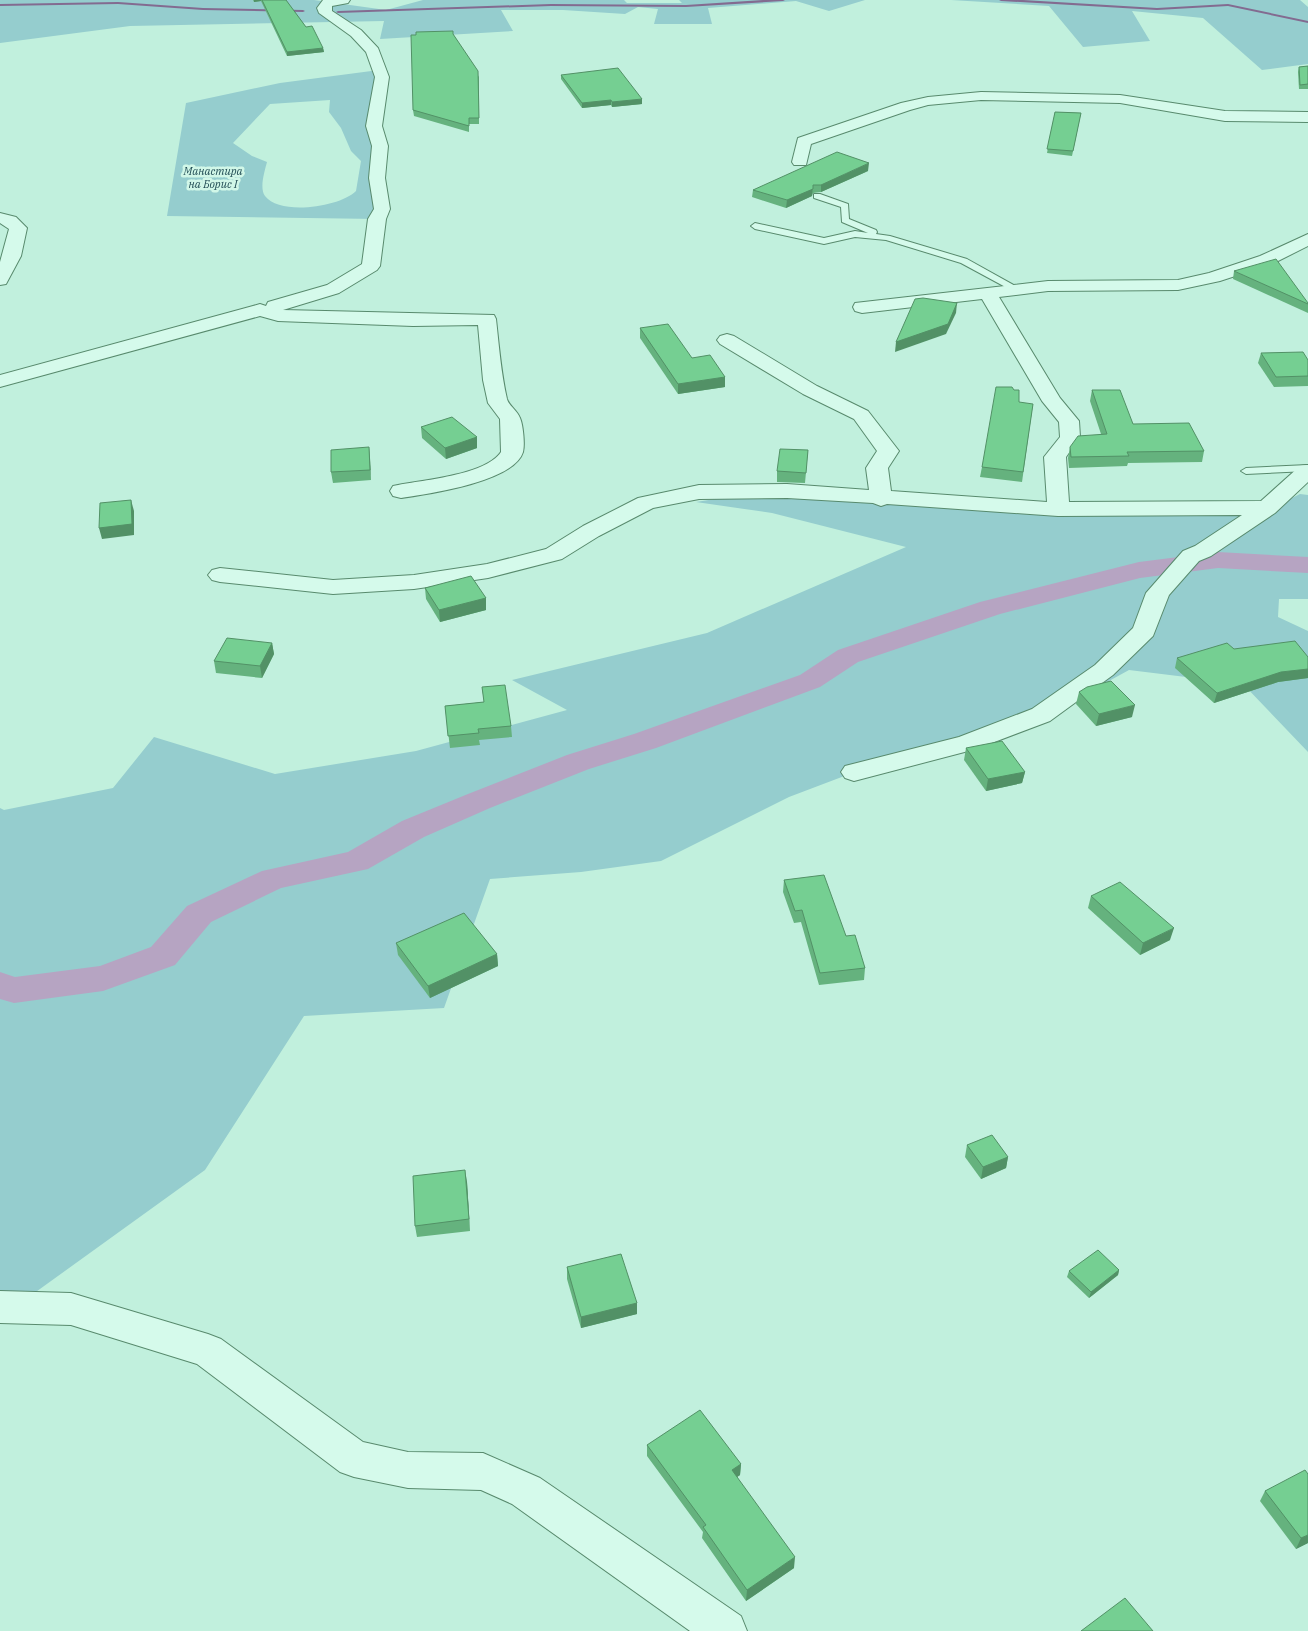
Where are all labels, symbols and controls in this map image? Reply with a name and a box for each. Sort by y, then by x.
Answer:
park label: Манастира на Борис І [182,164,243,191]

